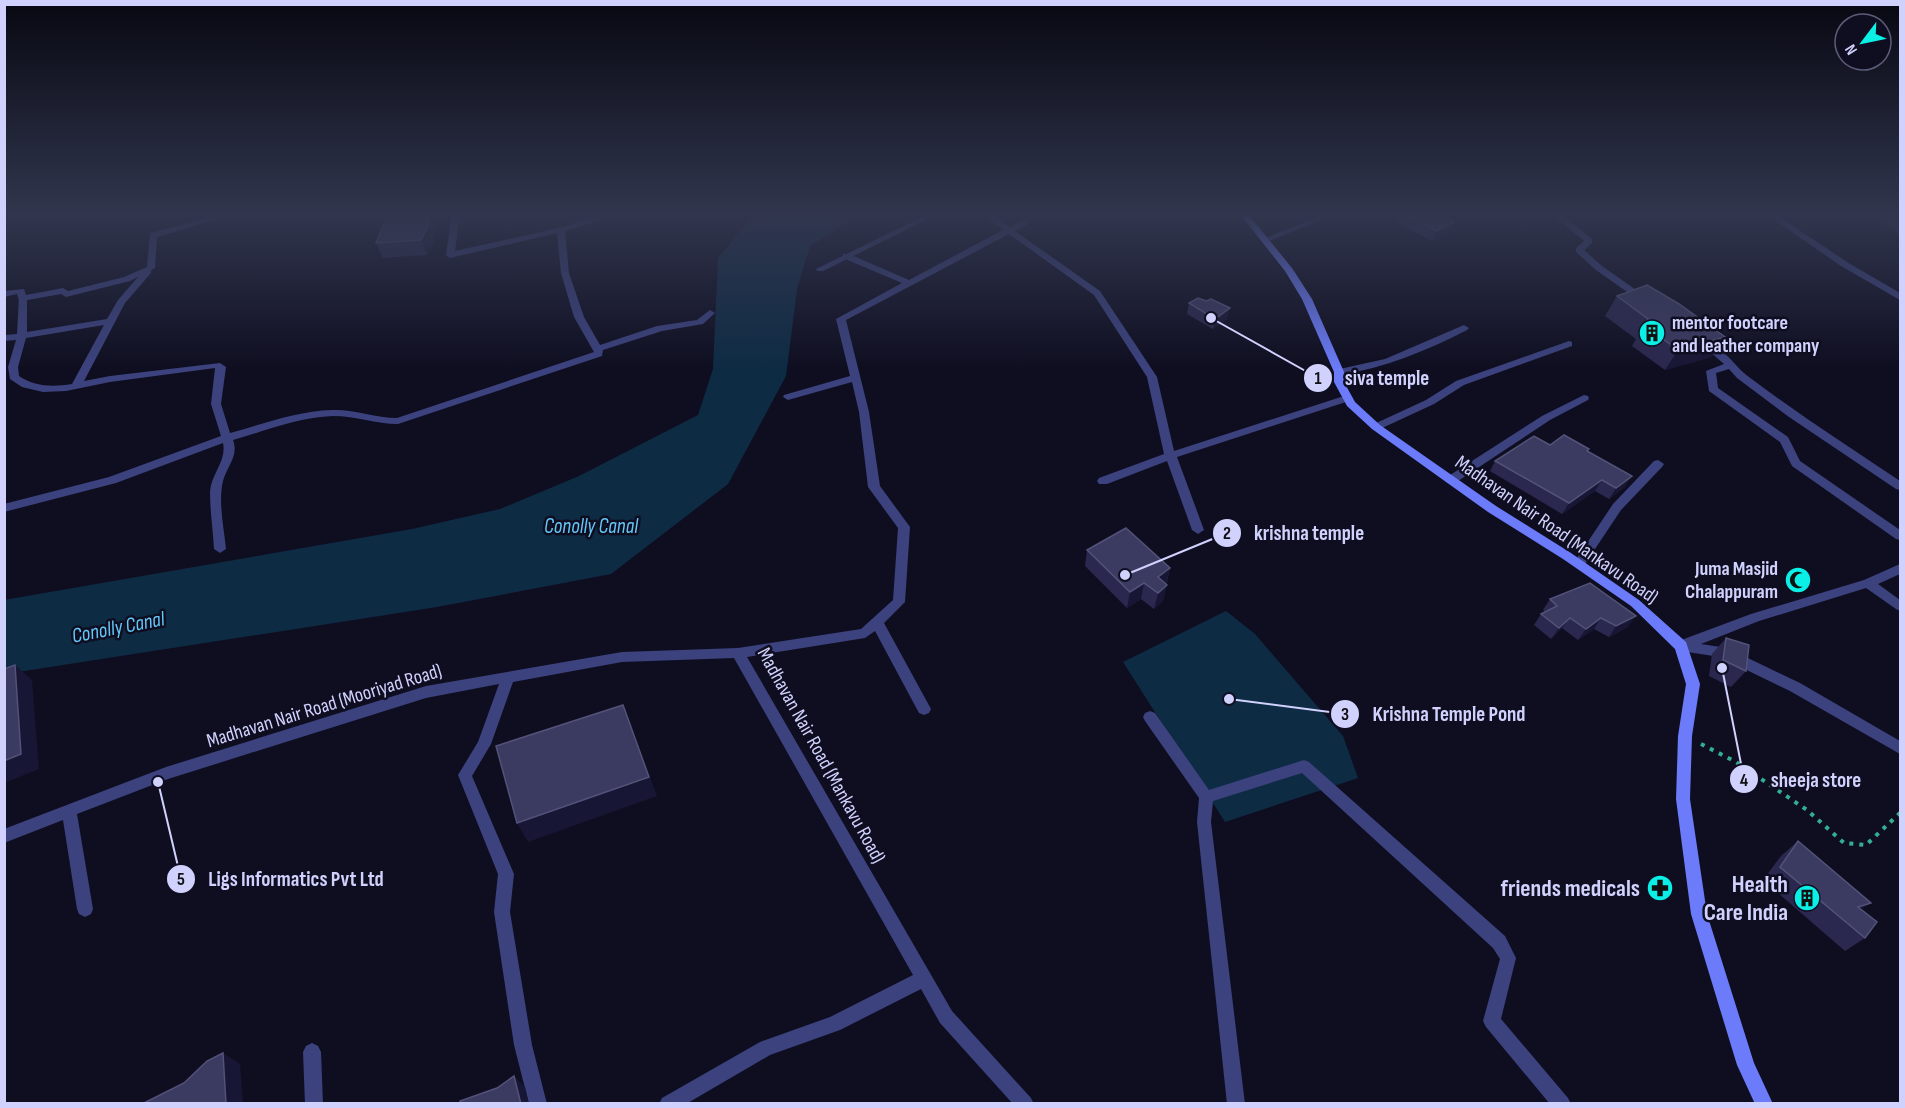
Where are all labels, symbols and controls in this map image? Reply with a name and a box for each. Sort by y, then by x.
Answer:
north arrow [1833,12,1893,72]
text: N [1841,40,1862,58]
place label: mentor footcare and leather company [1672,311,1820,358]
building icon: mentor footcare and leather company [1637,318,1667,348]
callout: siva temple [1303,359,1442,398]
text: siva temple [1345,366,1429,391]
text: 1 [1314,368,1322,389]
street label: Madhavan Nair Road (Mankavu Road) [1450,450,1663,609]
callout: krishna temple [1212,513,1376,552]
water label: Conolly Canal [544,514,639,539]
text: krishna temple [1254,521,1364,546]
text: 2 [1223,523,1231,544]
place label: Juma Masjid Chalappuram [1685,557,1778,604]
mosque icon: Juma Masjid Chalappuram [1783,565,1813,595]
water label: Conolly Canal [70,606,168,649]
street label: Madhavan Nair Road (Mankavu Road) [752,644,890,867]
street label: Madhavan Nair Road (Mooriyad Road) [204,659,445,753]
callout: Krishna Temple Pond [1330,694,1537,733]
text: Krishna Temple Pond [1372,702,1526,727]
text: 3 [1341,704,1349,725]
callout: sheeja store [1729,760,1873,799]
text: sheeja store [1771,768,1861,793]
text: 4 [1740,770,1749,791]
callout: Ligs Informatics Pvt Ltd [166,859,395,898]
text: Ligs Informatics Pvt Ltd [208,867,384,892]
text: 5 [177,869,185,890]
place label: Health Care India [1704,870,1788,927]
pharmacy icon: friends medicals [1645,873,1675,903]
place label: friends medicals [1501,874,1640,903]
building icon: Health Care India [1792,883,1822,913]

